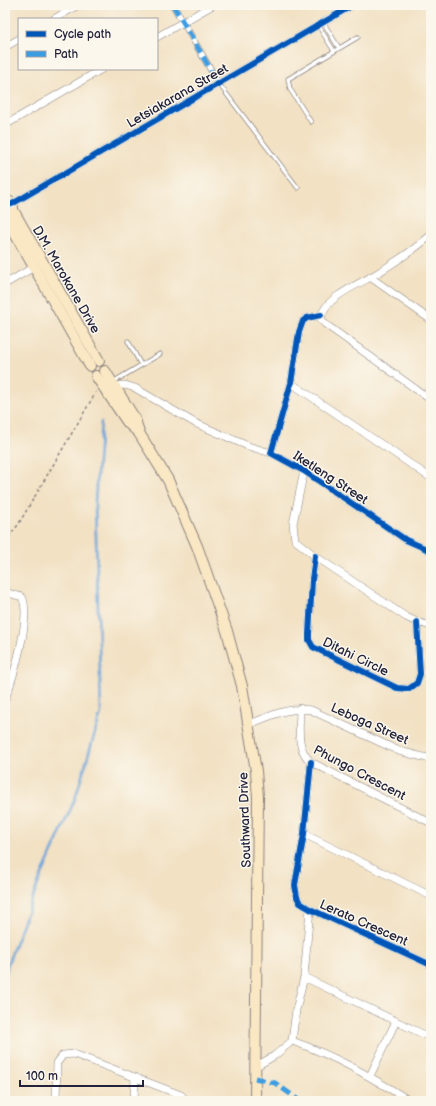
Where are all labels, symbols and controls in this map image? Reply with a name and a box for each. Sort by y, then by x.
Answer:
legend [18,18,158,70]
text: Cycle path [54,27,111,42]
text: Path [54,47,79,62]
street label: Letsiakarana Street [124,60,231,131]
street label: D.M. Marokane Drive [29,223,104,336]
street label: Iketleng Street [290,448,371,508]
street label: Ditahi Circle [320,634,391,680]
street label: Leboga Street [328,700,411,748]
street label: Phungo Crescent [311,742,408,804]
street label: Southward Drive [235,772,255,868]
street label: Lerato Crescent [317,896,410,950]
scale bar [20,1062,143,1088]
text: 100 m [26,1069,58,1084]

